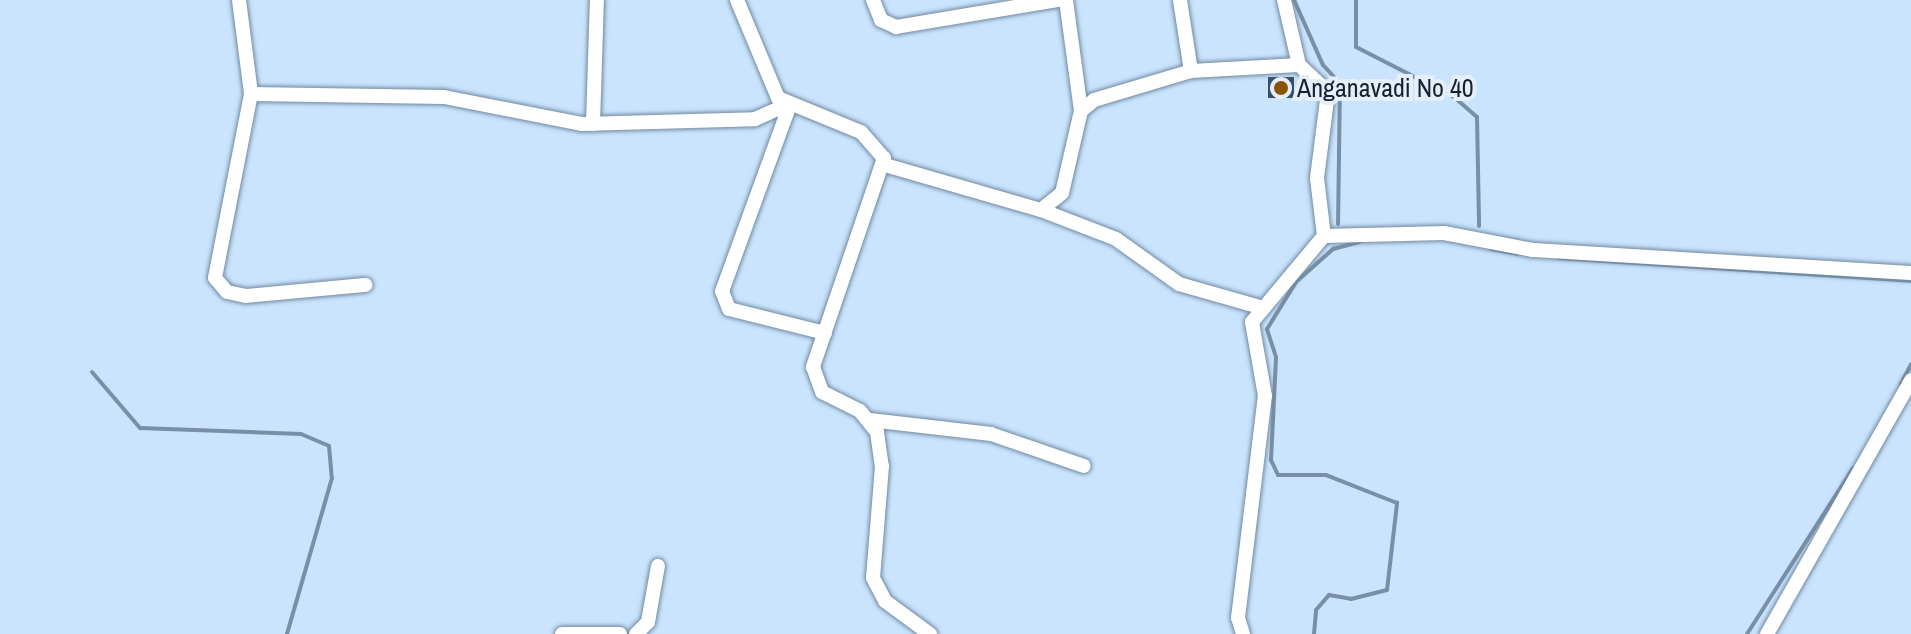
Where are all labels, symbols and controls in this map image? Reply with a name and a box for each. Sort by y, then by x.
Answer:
place label: Anganavadi No 40 [1297,72,1474,104]
marker: Anganavadi No 40 [1272,79,1290,97]

